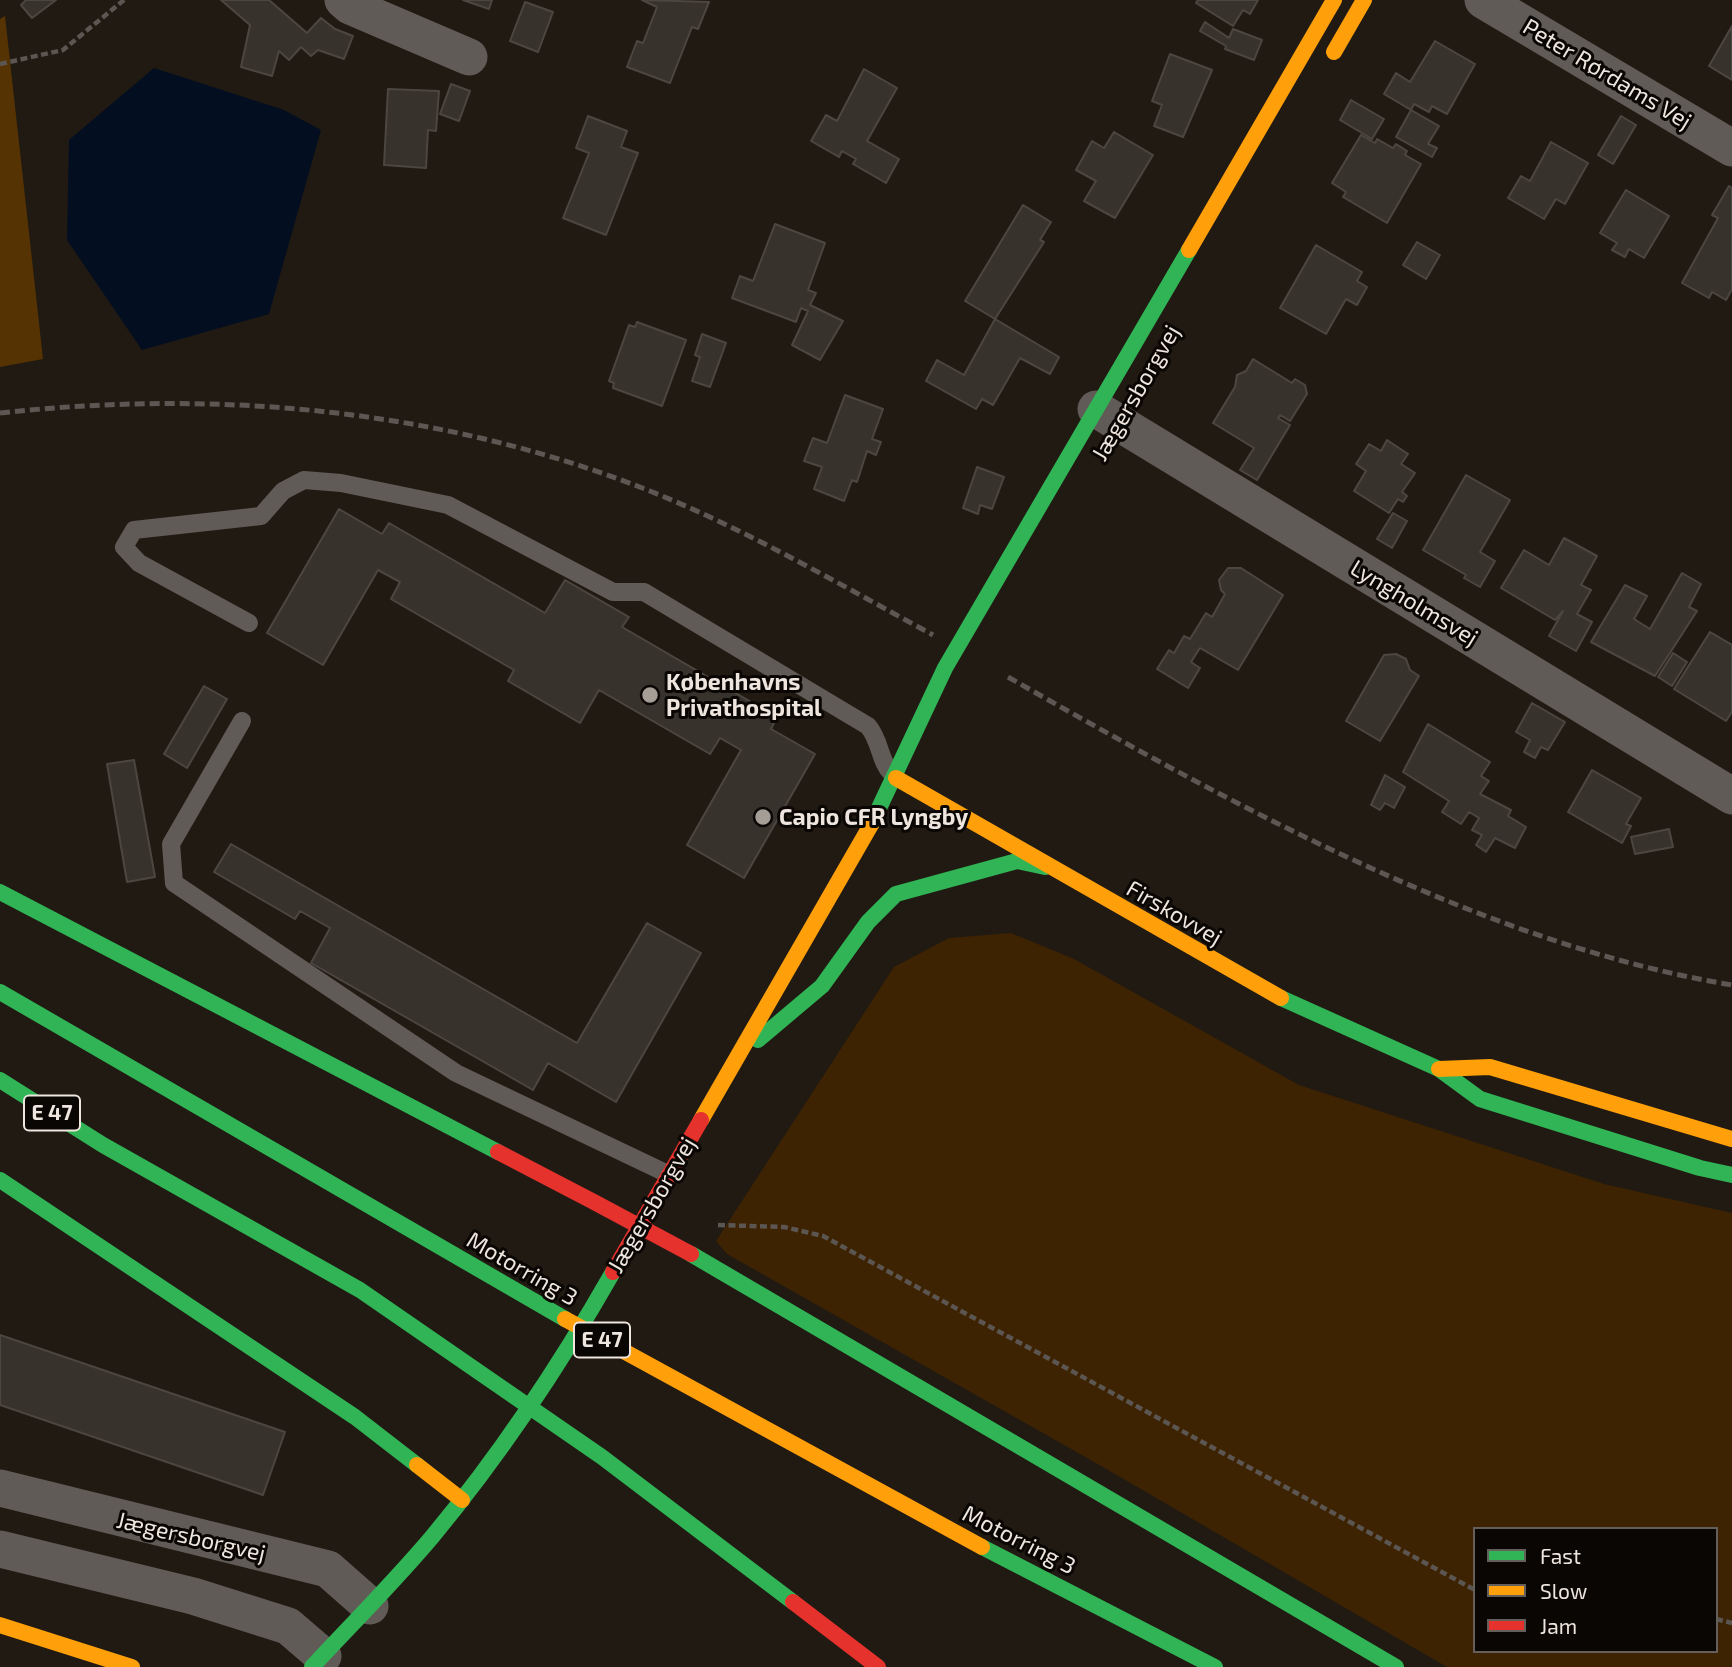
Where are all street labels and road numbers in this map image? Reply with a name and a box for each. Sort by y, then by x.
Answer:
street label: Peter Rørdams Vej [1518,13,1696,135]
street label: Jægersborgvej [1086,320,1186,466]
street label: Lyngholmsvej [1345,554,1483,652]
street label: Firskovvej [1121,875,1227,951]
road number: E 47 [24,1096,80,1130]
street label: Jægersborgvej [602,1132,702,1278]
street label: Motorring 3 [462,1226,582,1312]
road number: E 47 [574,1322,630,1358]
street label: Motorring 3 [958,1500,1080,1580]
street label: Jægersborgvej [114,1506,268,1568]

